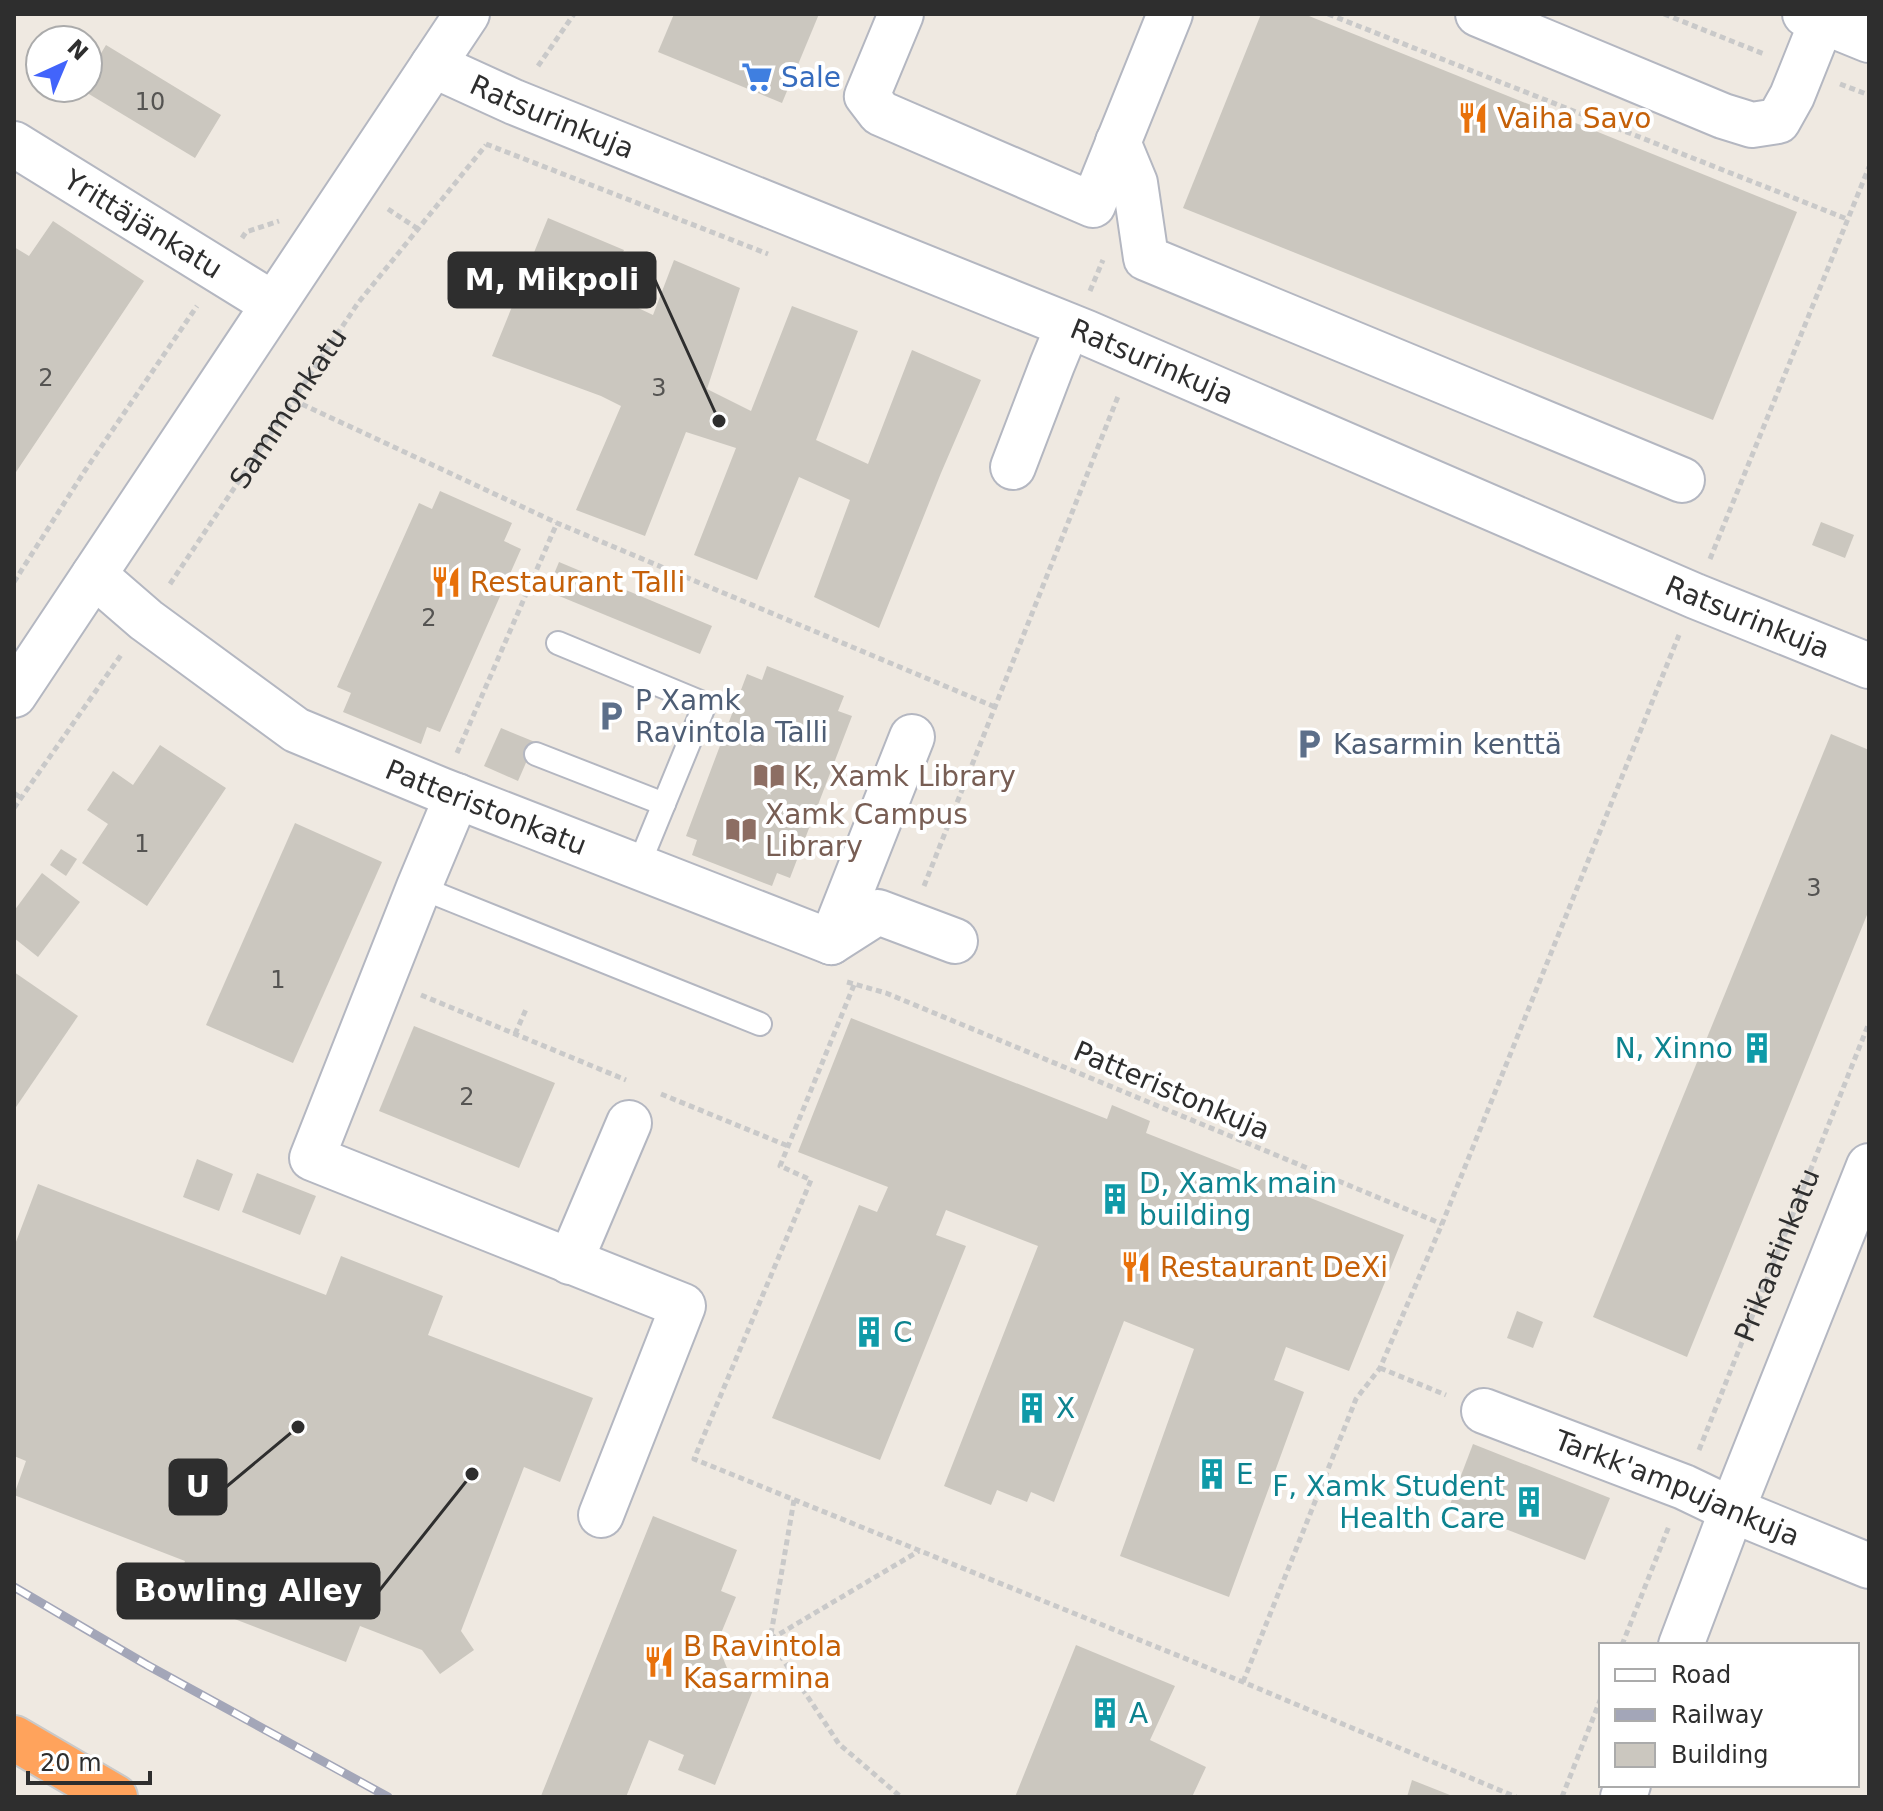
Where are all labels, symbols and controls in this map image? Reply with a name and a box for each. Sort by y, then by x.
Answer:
north arrow [24,24,104,104]
text: N [62,35,93,65]
supermarket icon: Sale [740,60,774,94]
place label: Sale [781,61,841,94]
street label: Ratsurinkuja [465,68,639,166]
house number: 10 [135,88,165,116]
restaurant icon: Vaiha Savo [1456,101,1490,135]
place label: Vaiha Savo [1497,102,1651,135]
street label: Yrittäjänkatu [57,162,228,286]
callout: M, Mikpoli [449,253,655,307]
text: M, Mikpoli [465,262,639,297]
street label: Ratsurinkuja [1066,312,1239,411]
street label: Sammonkatu [223,322,354,495]
house number: 2 [38,364,54,392]
house number: 3 [651,374,667,402]
restaurant icon: Restaurant Talli [429,565,463,599]
place label: Restaurant Talli [470,566,685,599]
street label: Ratsurinkuja [1660,569,1834,665]
house number: 2 [421,604,437,632]
place label: P Xamk Ravintola Talli [635,684,828,749]
parking icon: P Xamk Ravintola Talli [594,699,628,733]
parking icon: Kasarmin kenttä [1292,727,1326,761]
place label: Kasarmin kenttä [1333,728,1562,761]
street label: Patteristonkatu [381,753,591,862]
library icon: K, Xamk Library [752,759,786,793]
place label: K, Xamk Library [793,760,1016,793]
place label: Xamk Campus Library [765,798,968,863]
library icon: Xamk Campus Library [724,813,758,847]
house number: 1 [134,830,150,858]
house number: 3 [1806,874,1822,902]
house number: 1 [270,966,286,994]
building icon: N, Xinno [1740,1031,1774,1065]
place label: N, Xinno [1615,1032,1733,1065]
street label: Patteristonkuja [1069,1034,1275,1147]
house number: 2 [459,1083,475,1111]
street label: Prikaatinkatu [1728,1164,1826,1347]
place label: D, Xamk main building [1139,1167,1337,1232]
building icon: D, Xamk main building [1098,1182,1132,1216]
restaurant icon: Restaurant DeXi [1119,1250,1153,1284]
place label: Restaurant DeXi [1160,1251,1388,1284]
building icon: C [852,1315,886,1349]
place label: C [893,1316,913,1349]
building icon: X [1015,1391,1049,1425]
place label: X [1056,1392,1075,1425]
street label: Tarkk'ampujankuja [1549,1423,1805,1553]
building icon: E [1195,1457,1229,1491]
place label: E [1236,1458,1254,1491]
callout: U [170,1460,226,1514]
text: U [186,1469,210,1504]
place label: F, Xamk Student Health Care [1272,1470,1505,1535]
building icon: F, Xamk Student Health Care [1512,1485,1546,1519]
callout: Bowling Alley [118,1564,379,1618]
text: Bowling Alley [134,1573,363,1608]
place label: B Ravintola Kasarmina [683,1630,842,1695]
legend [1599,1643,1859,1787]
restaurant icon: B Ravintola Kasarmina [642,1645,676,1679]
text: Road [1671,1661,1731,1689]
building icon: A [1088,1696,1122,1730]
place label: A [1129,1697,1148,1730]
text: Railway [1671,1701,1764,1729]
scale bar [28,1735,150,1785]
text: Building [1671,1741,1768,1769]
text: 20 m [40,1749,102,1777]

